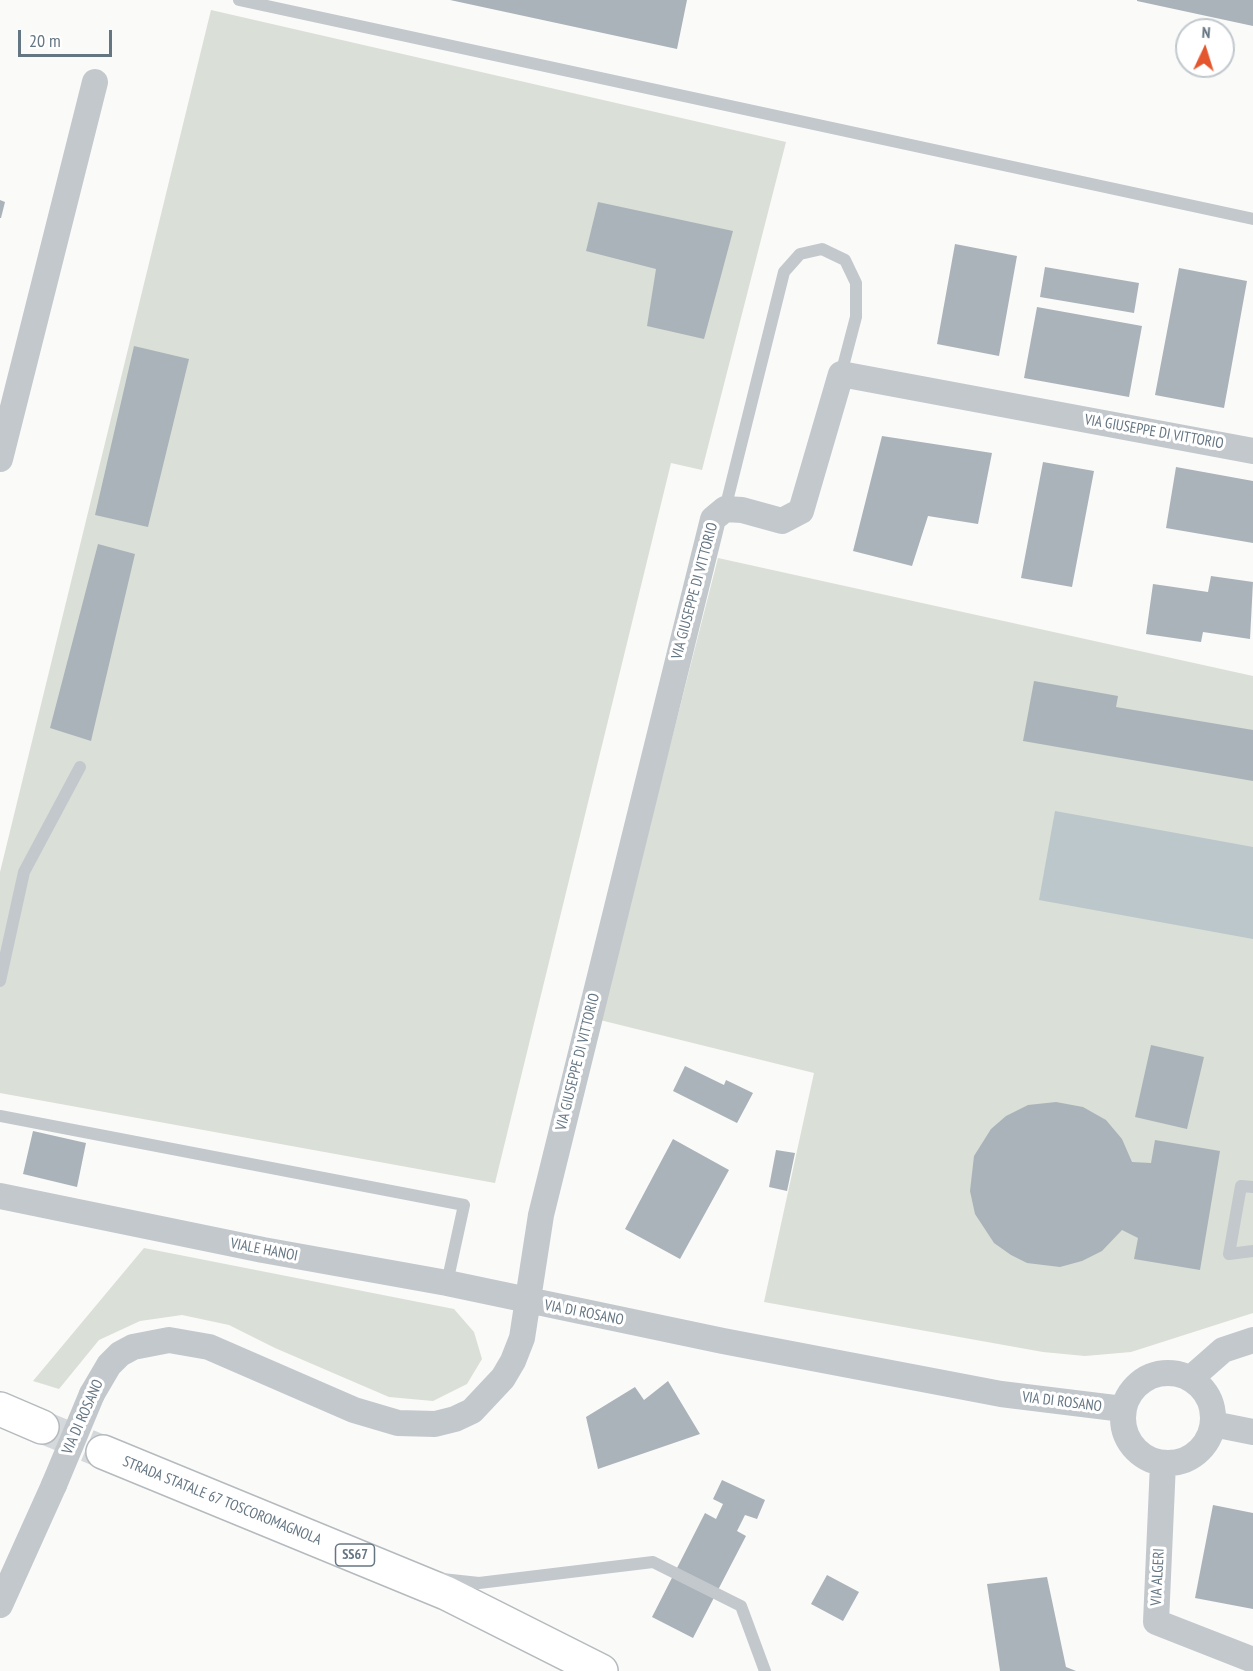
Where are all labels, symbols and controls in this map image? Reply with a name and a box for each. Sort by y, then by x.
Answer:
scale bar [21,18,116,56]
north arrow [1175,18,1235,78]
text: N [1201,22,1211,42]
text: 20 m [29,29,61,52]
street label: VIA GIUSEPPE DI VITTORIO [1083,411,1225,453]
street label: VIA GIUSEPPE DI VITTORIO [668,521,722,661]
street label: VIA GIUSEPPE DI VITTORIO [552,992,604,1132]
street label: VIALE HANOI [229,1235,299,1265]
street label: VIA DI ROSANO [543,1297,625,1329]
street label: VIA DI ROSANO [58,1377,108,1457]
street label: VIA DI ROSANO [1021,1388,1103,1416]
street label: STRADA STATALE 67 TOSCOROMAGNOLA [120,1453,324,1549]
road number: SS67 [336,1544,374,1566]
street label: VIA ALGERI [1148,1548,1168,1606]

